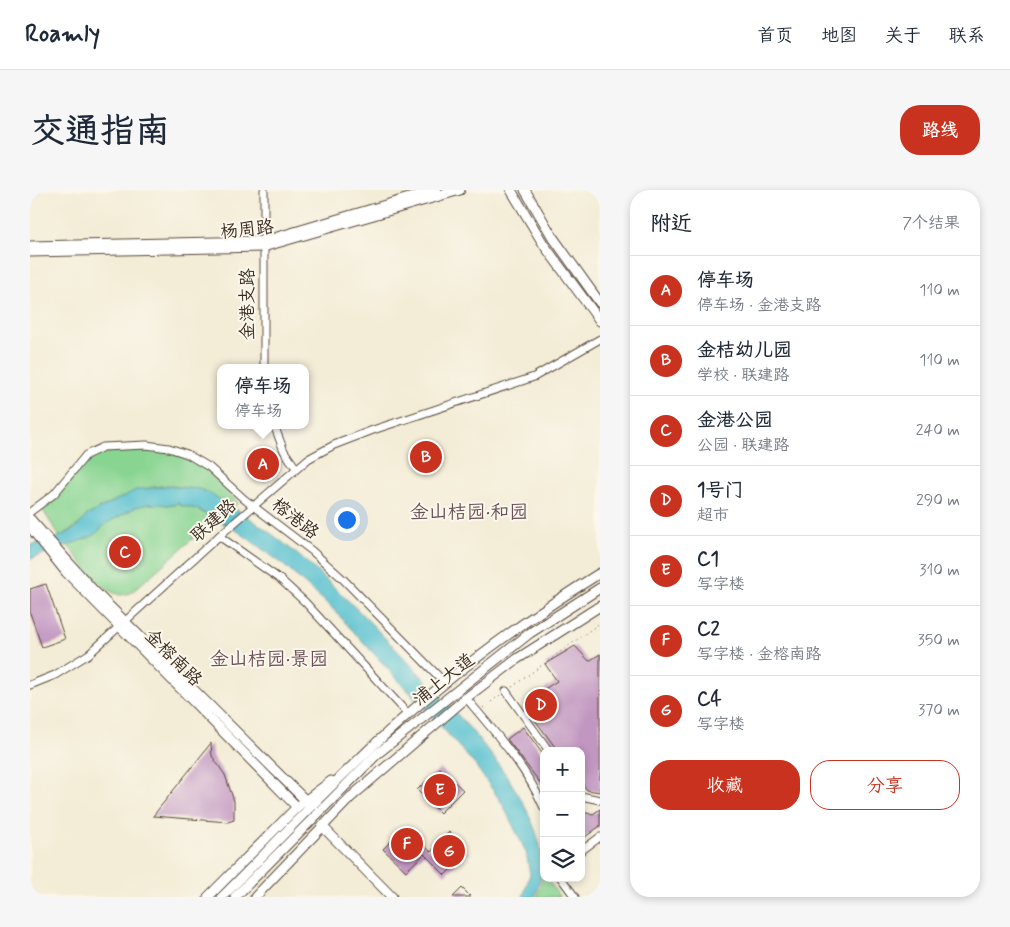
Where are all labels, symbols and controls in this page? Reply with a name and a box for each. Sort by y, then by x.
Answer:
text: Roamly [25,19,100,50]
text: 首页 [757,24,793,48]
text: 地图 [821,24,857,48]
text: 关于 [885,24,921,48]
text: 联系 [949,24,985,48]
button: 路线 [900,105,980,155]
text: 交通指南 [30,109,170,155]
text: 附近 [650,210,692,238]
text: 7个结果 [902,213,960,234]
street label: 杨周路 [219,215,275,245]
street label: 金港支路 [236,268,260,340]
text: 停车场 [697,268,754,293]
text: A [661,280,671,301]
text: 110 m [919,280,960,301]
text: 停车场 · 金港支路 [697,295,821,316]
text: 金桔幼儿园 [697,338,792,363]
text: B [661,350,671,371]
text: 110 m [919,350,960,371]
popup [217,364,309,429]
text: 学校 · 联建路 [697,365,789,386]
text: 停车场 [234,374,292,399]
text: 停车场 [234,401,283,422]
text: 金港公园 [697,408,773,433]
text: C [660,420,672,441]
text: 240 m [916,420,960,441]
text: 公园 · 联建路 [697,435,789,456]
pin: B [410,438,442,476]
pin: A [247,445,279,483]
text: 1号门 [697,478,744,503]
text: D [660,490,672,511]
text: 290 m [916,490,960,511]
street label: 榕港路 [266,493,324,545]
street label: 联建路 [186,494,242,548]
district label: 金山桔园·和园 [410,500,528,525]
text: 超市 [697,505,729,526]
your location [334,507,360,533]
pin: C [109,533,141,571]
text: C1 [697,547,719,572]
text: E [661,560,671,581]
text: 310 m [919,560,960,581]
text: 写字楼 [697,574,745,595]
text: C2 [697,617,720,642]
street label: 金榕南路 [139,624,207,692]
text: F [662,630,670,651]
text: 350 m [918,630,960,651]
text: 写字楼 · 金榕南路 [697,644,821,665]
district label: 金山桔园·景园 [210,647,328,672]
street label: 浦上大道 [408,648,480,712]
pin: D [525,686,557,724]
text: C4 [697,687,722,712]
text: G [661,700,671,721]
text: 370 m [918,700,960,721]
text: 写字楼 [697,714,745,735]
map controls [540,747,585,882]
button: + [540,747,585,792]
button: 收藏 [650,760,800,810]
button: 分享 [810,760,960,810]
pin: E [424,771,456,809]
button: − [540,792,585,837]
pin: F [391,825,423,863]
pin: G [433,832,465,870]
button: layers [540,837,585,882]

